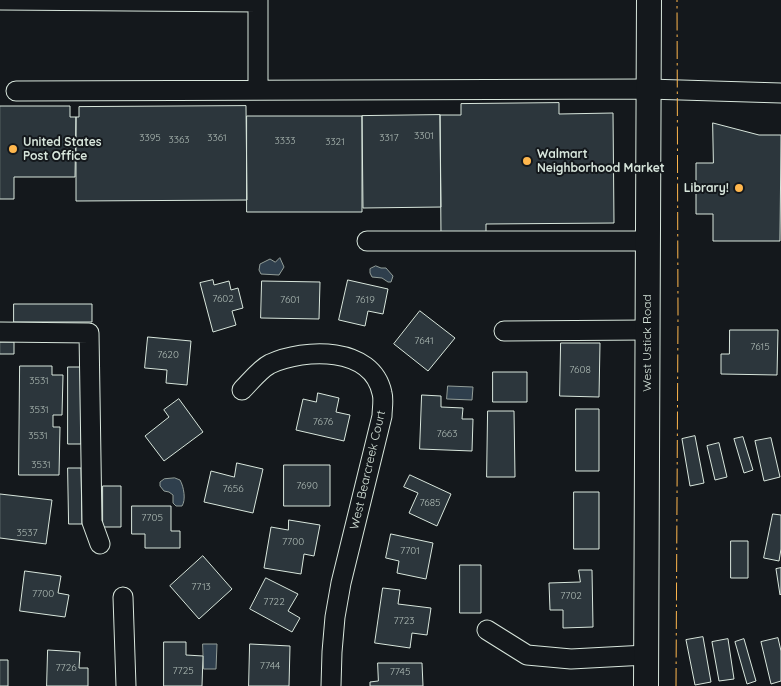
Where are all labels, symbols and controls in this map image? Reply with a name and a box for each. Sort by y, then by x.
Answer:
house number: 3301 [414,130,434,142]
house number: 3395 [139,132,161,144]
house number: 3361 [207,132,227,144]
house number: 3317 [379,132,399,144]
house number: 3363 [168,134,190,146]
place label: United States Post Office [23,135,102,163]
house number: 3333 [275,135,295,147]
house number: 3321 [325,136,345,148]
marker: United States Post Office [7,143,19,155]
place label: Walmart Neighborhood Market [537,147,665,175]
marker: Walmart Neighborhood Market [521,155,533,167]
place label: Library! [684,181,729,195]
marker: Library! [733,182,745,194]
house number: 7602 [212,293,234,305]
house number: 7601 [280,294,300,306]
house number: 7619 [355,294,375,306]
street label: West Ustick Road [640,294,654,392]
house number: 7641 [414,335,434,347]
house number: 7615 [750,341,770,353]
house number: 7620 [157,349,179,361]
house number: 7608 [569,364,591,376]
house number: 3531 [29,375,49,387]
house number: 3531 [29,404,49,416]
street label: West Bearcreek Court [347,409,389,531]
house number: 7676 [313,416,333,428]
house number: 7663 [437,428,457,440]
house number: 3531 [28,430,48,442]
house number: 3531 [31,459,51,471]
house number: 7690 [296,480,318,492]
house number: 7656 [222,483,244,495]
house number: 7685 [419,497,441,509]
house number: 7705 [141,512,163,524]
house number: 3537 [16,527,38,539]
house number: 7700 [282,536,304,548]
house number: 7701 [400,545,420,557]
house number: 7713 [191,581,211,593]
house number: 7700 [32,588,54,600]
house number: 7702 [560,590,582,602]
house number: 7722 [263,596,285,608]
house number: 7723 [393,615,415,627]
house number: 7744 [260,660,280,672]
house number: 7726 [55,662,77,674]
house number: 7725 [172,665,194,677]
house number: 7745 [390,666,410,678]

